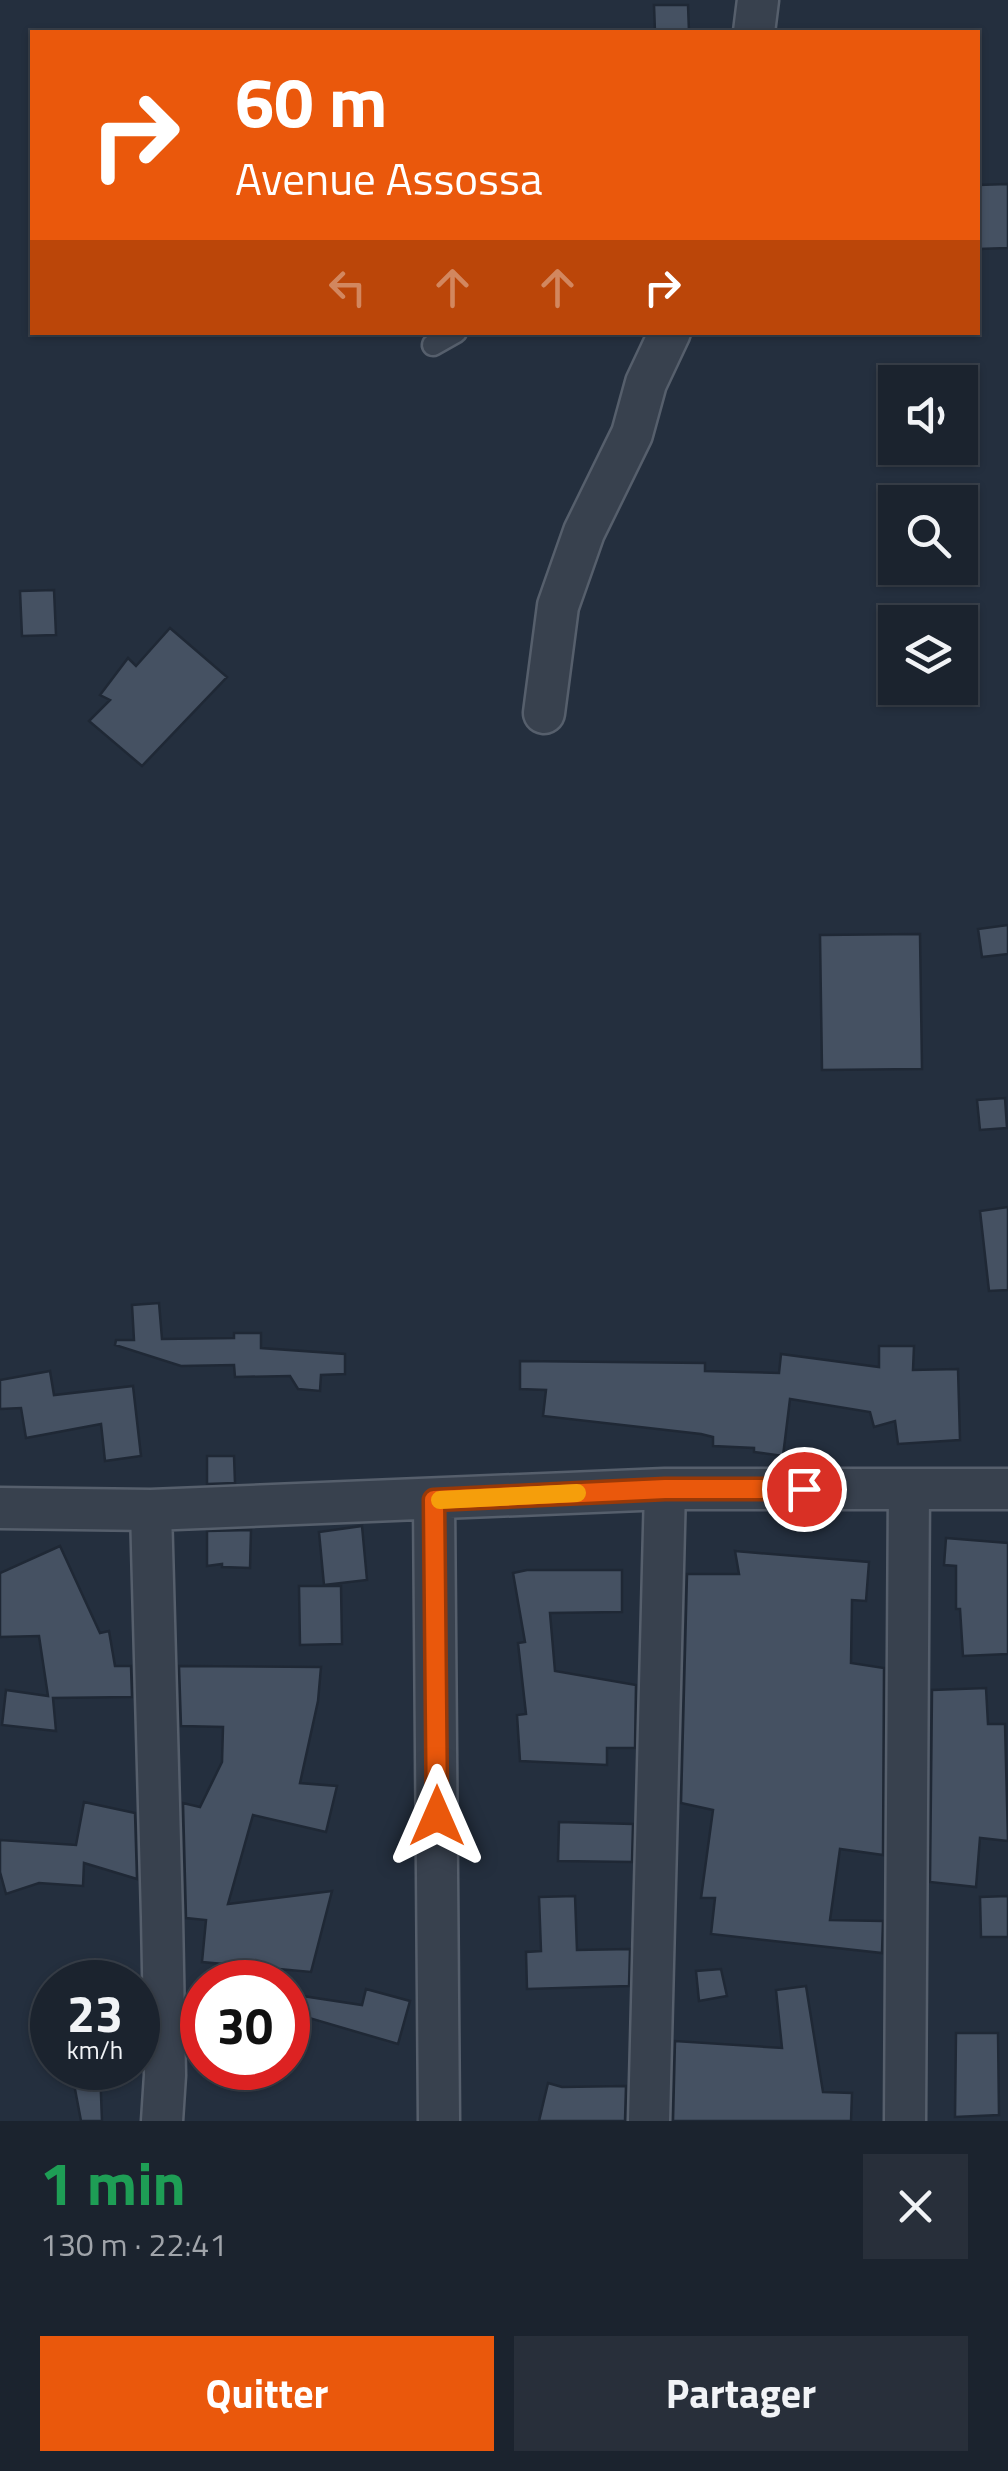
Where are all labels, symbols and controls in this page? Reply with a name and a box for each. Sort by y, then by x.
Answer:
text: 60 m [235,48,388,154]
icon: right [70,70,200,200]
text: Avenue Assossa [235,144,543,212]
icon: left [320,260,375,315]
icon: ahead [425,260,480,315]
icon: ahead [530,260,585,315]
icon: right [635,260,690,315]
map controls [878,365,978,705]
button: sound [878,365,978,465]
button: search [878,485,978,585]
button: layers [878,605,978,705]
pin [762,1447,847,1532]
icon: arrive [777,1462,832,1517]
position arrow [385,1764,489,1868]
speed limit sign: 30 [180,1960,310,2090]
text: 23 [67,1975,123,2051]
text: km/h [67,2031,123,2069]
text: 1 min [40,2137,186,2228]
button: close [863,2154,968,2259]
text: 130 m · 22:41 [40,2220,227,2268]
button: Quitter [40,2336,494,2451]
button: Partager [514,2336,968,2451]

